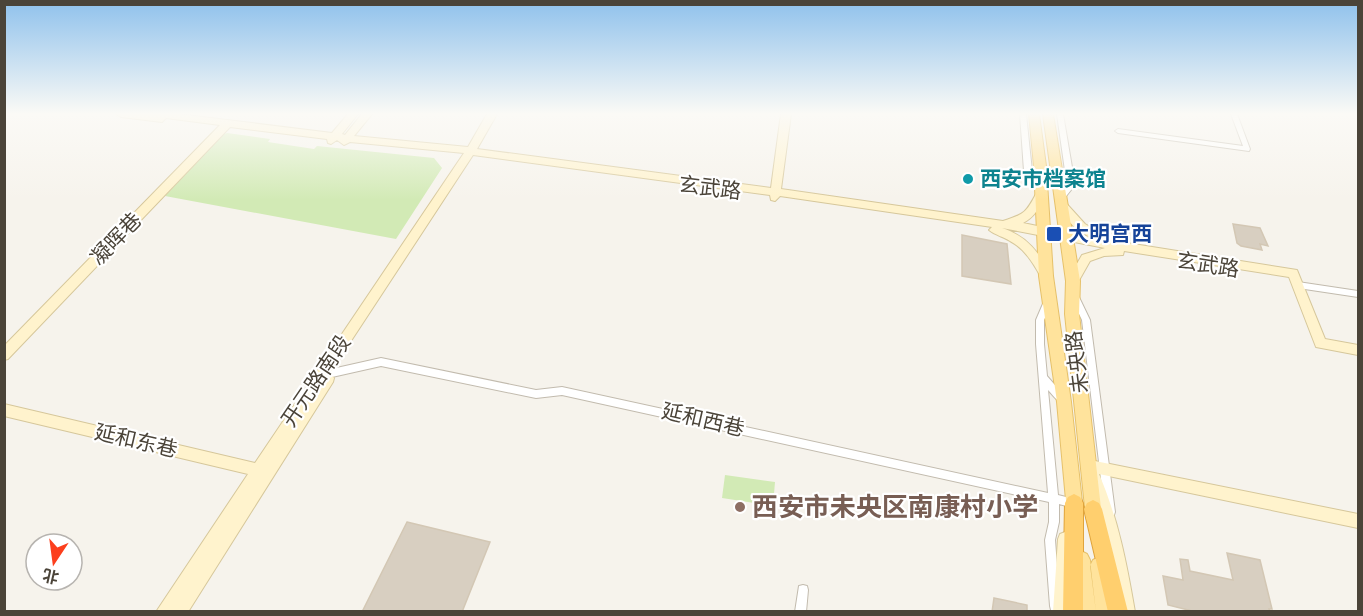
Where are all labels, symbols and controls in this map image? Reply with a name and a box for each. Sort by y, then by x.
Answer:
place label: 西安市档案馆 [980,167,1106,191]
street label: 玄武路 [677,172,743,204]
marker: 西安市档案馆 [961,172,975,186]
street label: 凝晖巷 [85,208,147,270]
place label: 大明宫西 [1068,222,1152,246]
marker: 大明宫西 [1045,225,1063,243]
street label: 玄武路 [1175,248,1241,282]
street label: 未央路 [1061,329,1093,395]
street label: 开元路南段 [277,331,355,431]
street label: 延和西巷 [659,399,747,441]
street label: 延和东巷 [92,420,180,462]
place label: 西安市未央区南康村小学 [752,492,1038,522]
marker: 西安市未央区南康村小学 [733,500,747,514]
north arrow [24,532,84,592]
text: 北 [41,565,61,587]

